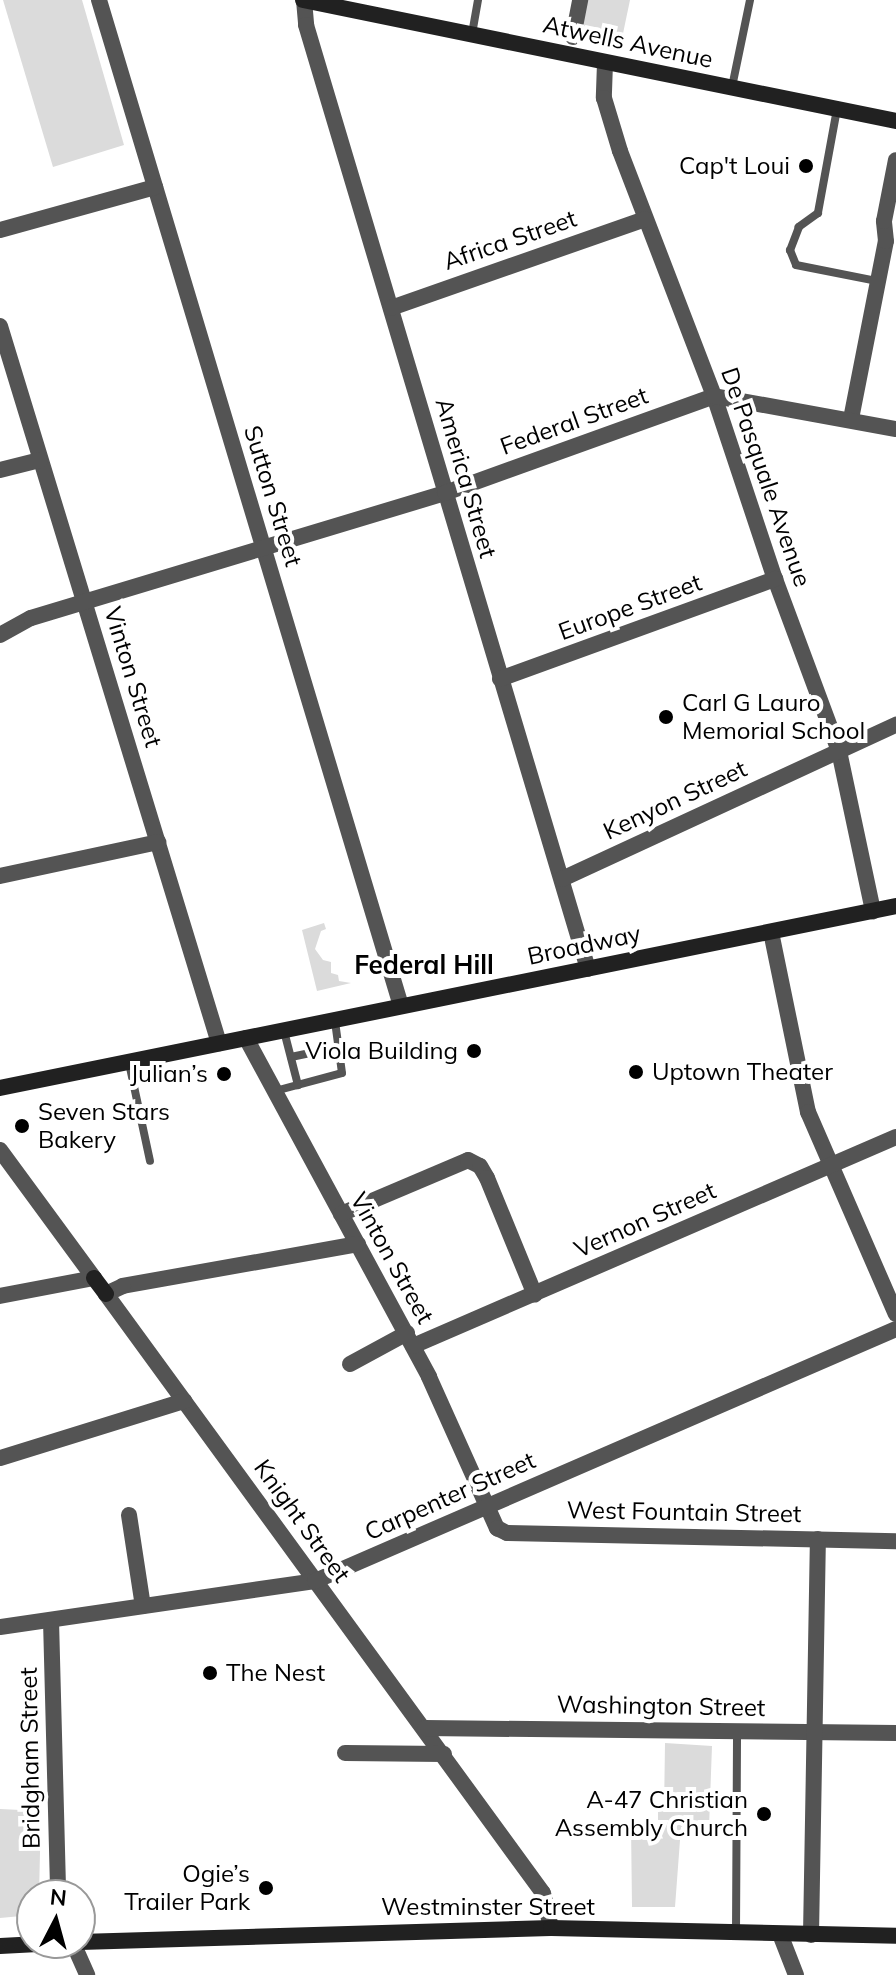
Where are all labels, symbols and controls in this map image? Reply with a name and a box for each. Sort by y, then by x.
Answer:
street label: Atwells Avenue [540,10,716,74]
place label: Cap't Loui [679,152,790,180]
marker: Cap't Loui [797,157,815,175]
street label: Africa Street [440,204,580,276]
street label: De Pasquale Avenue [715,364,817,590]
street label: Federal Street [496,381,652,461]
street label: America Street [429,395,503,561]
street label: Sutton Street [238,422,308,570]
street label: Europe Street [554,568,706,646]
street label: Vinton Street [98,603,168,751]
place label: Carl G Lauro Memorial School [682,689,865,745]
marker: Carl G Lauro Memorial School [657,708,675,726]
street label: Kenyon Street [599,754,751,846]
street label: Broadway [525,919,643,971]
district label: Federal Hill [354,949,494,981]
place label: Viola Building [305,1037,458,1065]
marker: Viola Building [465,1042,483,1060]
place label: Uptown Theater [652,1058,833,1086]
place label: Julian’s [130,1060,208,1088]
marker: Uptown Theater [627,1063,645,1081]
marker: Julian’s [215,1065,233,1083]
place label: Seven Stars Bakery [38,1098,170,1154]
marker: Seven Stars Bakery [13,1117,31,1135]
street label: Vernon Street [570,1176,720,1264]
street label: Vinton Street [344,1188,440,1328]
street label: Carpenter Street [360,1446,540,1546]
street label: Knight Street [248,1454,356,1588]
street label: West Fountain Street [566,1496,802,1528]
place label: The Nest [226,1659,325,1687]
marker: The Nest [201,1664,219,1682]
street label: Bridgham Street [14,1667,46,1849]
street label: Washington Street [556,1690,766,1722]
place label: A-47 Christian Assembly Church [555,1786,748,1842]
marker: A-47 Christian Assembly Church [755,1805,773,1823]
place label: Ogie’s Trailer Park [124,1860,250,1916]
north arrow [16,1879,96,1959]
marker: Ogie’s Trailer Park [257,1879,275,1897]
text: N [49,1882,68,1912]
street label: Westminster Street [381,1893,595,1921]

